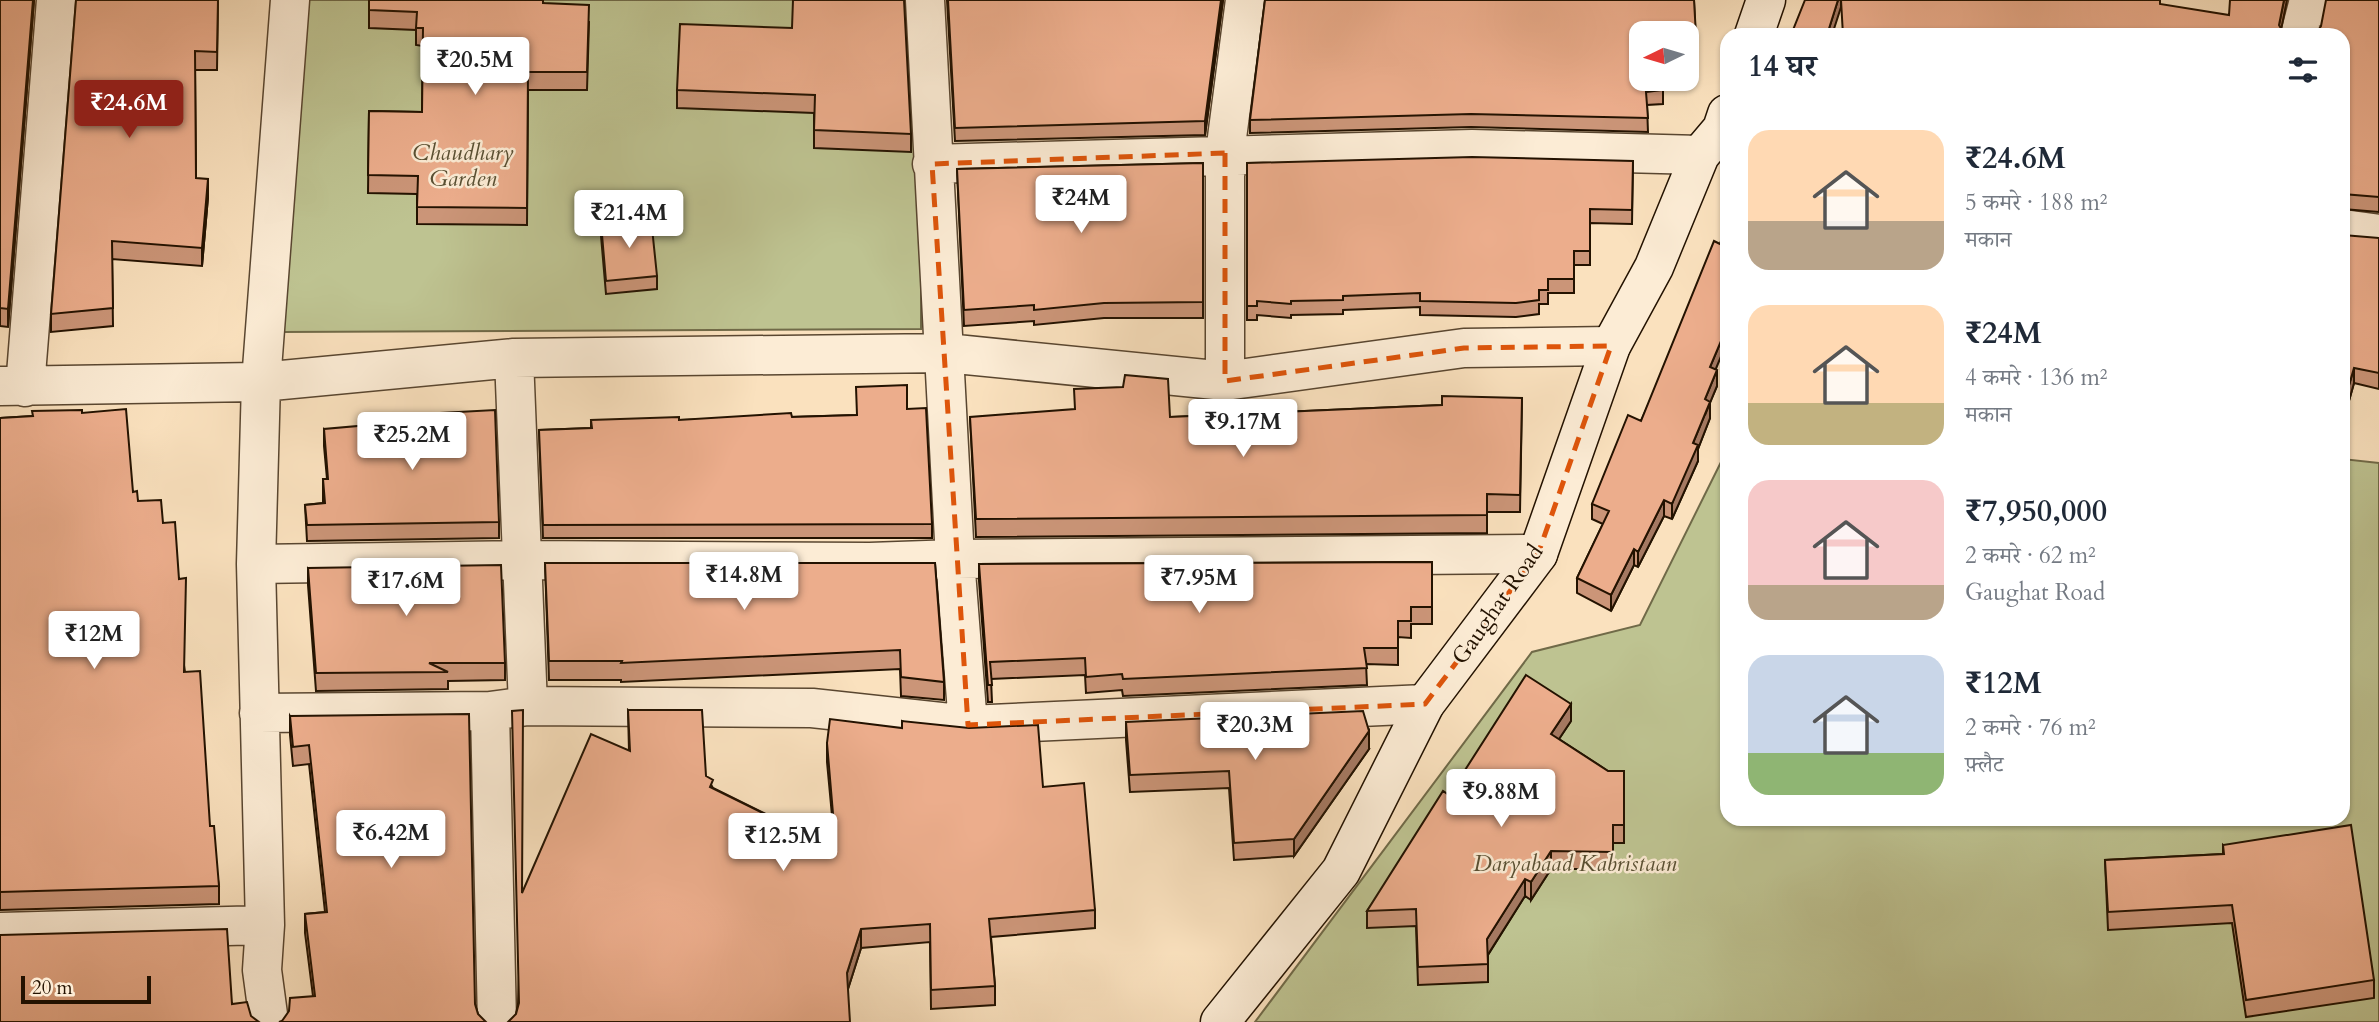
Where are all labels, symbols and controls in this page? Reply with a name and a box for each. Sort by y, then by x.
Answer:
north arrow [1629,21,1699,91]
map controls [1629,21,1699,91]
pin: ₹20.5M [418,38,532,97]
text: ₹20.5M [436,44,514,75]
text: 14 घर [1748,46,1817,87]
icon: filters [2284,51,2322,89]
pin: ₹24.6M [72,80,186,140]
text: ₹24.6M [90,87,168,118]
park label: Chaudhary Garden [412,137,514,194]
text: ₹24.6M [1965,138,2066,179]
icon: home [1804,158,1888,242]
pin: ₹24M [1040,176,1122,235]
text: ₹24M [1052,182,1110,213]
text: 5 कमरे · 188 m² [1965,187,2108,218]
pin: ₹21.4M [572,190,686,250]
text: ₹21.4M [590,197,668,228]
text: मकान [1965,224,2012,255]
text: ₹24M [1965,313,2042,354]
icon: home [1804,333,1888,417]
text: 4 कमरे · 136 m² [1965,362,2108,393]
text: मकान [1965,399,2012,430]
pin: ₹9.17M [1186,400,1300,459]
text: ₹9.17M [1204,406,1282,437]
pin: ₹25.2M [355,412,469,472]
text: ₹25.2M [373,419,451,450]
text: ₹7,950,000 [1965,491,2107,532]
icon: home [1804,508,1888,592]
street label: Gaughat Road [1444,537,1551,671]
text: 2 कमरे · 62 m² [1965,540,2096,571]
pin: ₹14.8M [687,552,801,612]
pin: ₹7.95M [1142,556,1256,615]
pin: ₹17.6M [349,558,463,618]
text: ₹14.8M [705,559,783,590]
text: ₹7.95M [1160,562,1238,593]
text: ₹17.6M [367,565,445,596]
text: Gaughat Road [1965,577,2105,608]
pin: ₹12M [53,612,135,671]
text: ₹12M [65,618,123,649]
text: ₹12M [1965,663,2042,704]
icon: home [1804,683,1888,767]
pin: ₹20.3M [1198,702,1312,762]
text: ₹20.3M [1216,709,1294,740]
text: 2 कमरे · 76 m² [1965,712,2096,743]
text: फ़्लैट [1965,749,2003,780]
pin: ₹9.88M [1444,770,1558,829]
text: ₹9.88M [1462,776,1540,807]
pin: ₹6.42M [334,810,448,870]
pin: ₹12.5M [726,814,840,873]
text: ₹6.42M [352,817,430,848]
text: ₹12.5M [744,820,822,851]
park label: Daryabaad Kabristaan [1473,848,1678,879]
scale bar [21,973,150,1005]
text: 20 m [32,975,73,1001]

